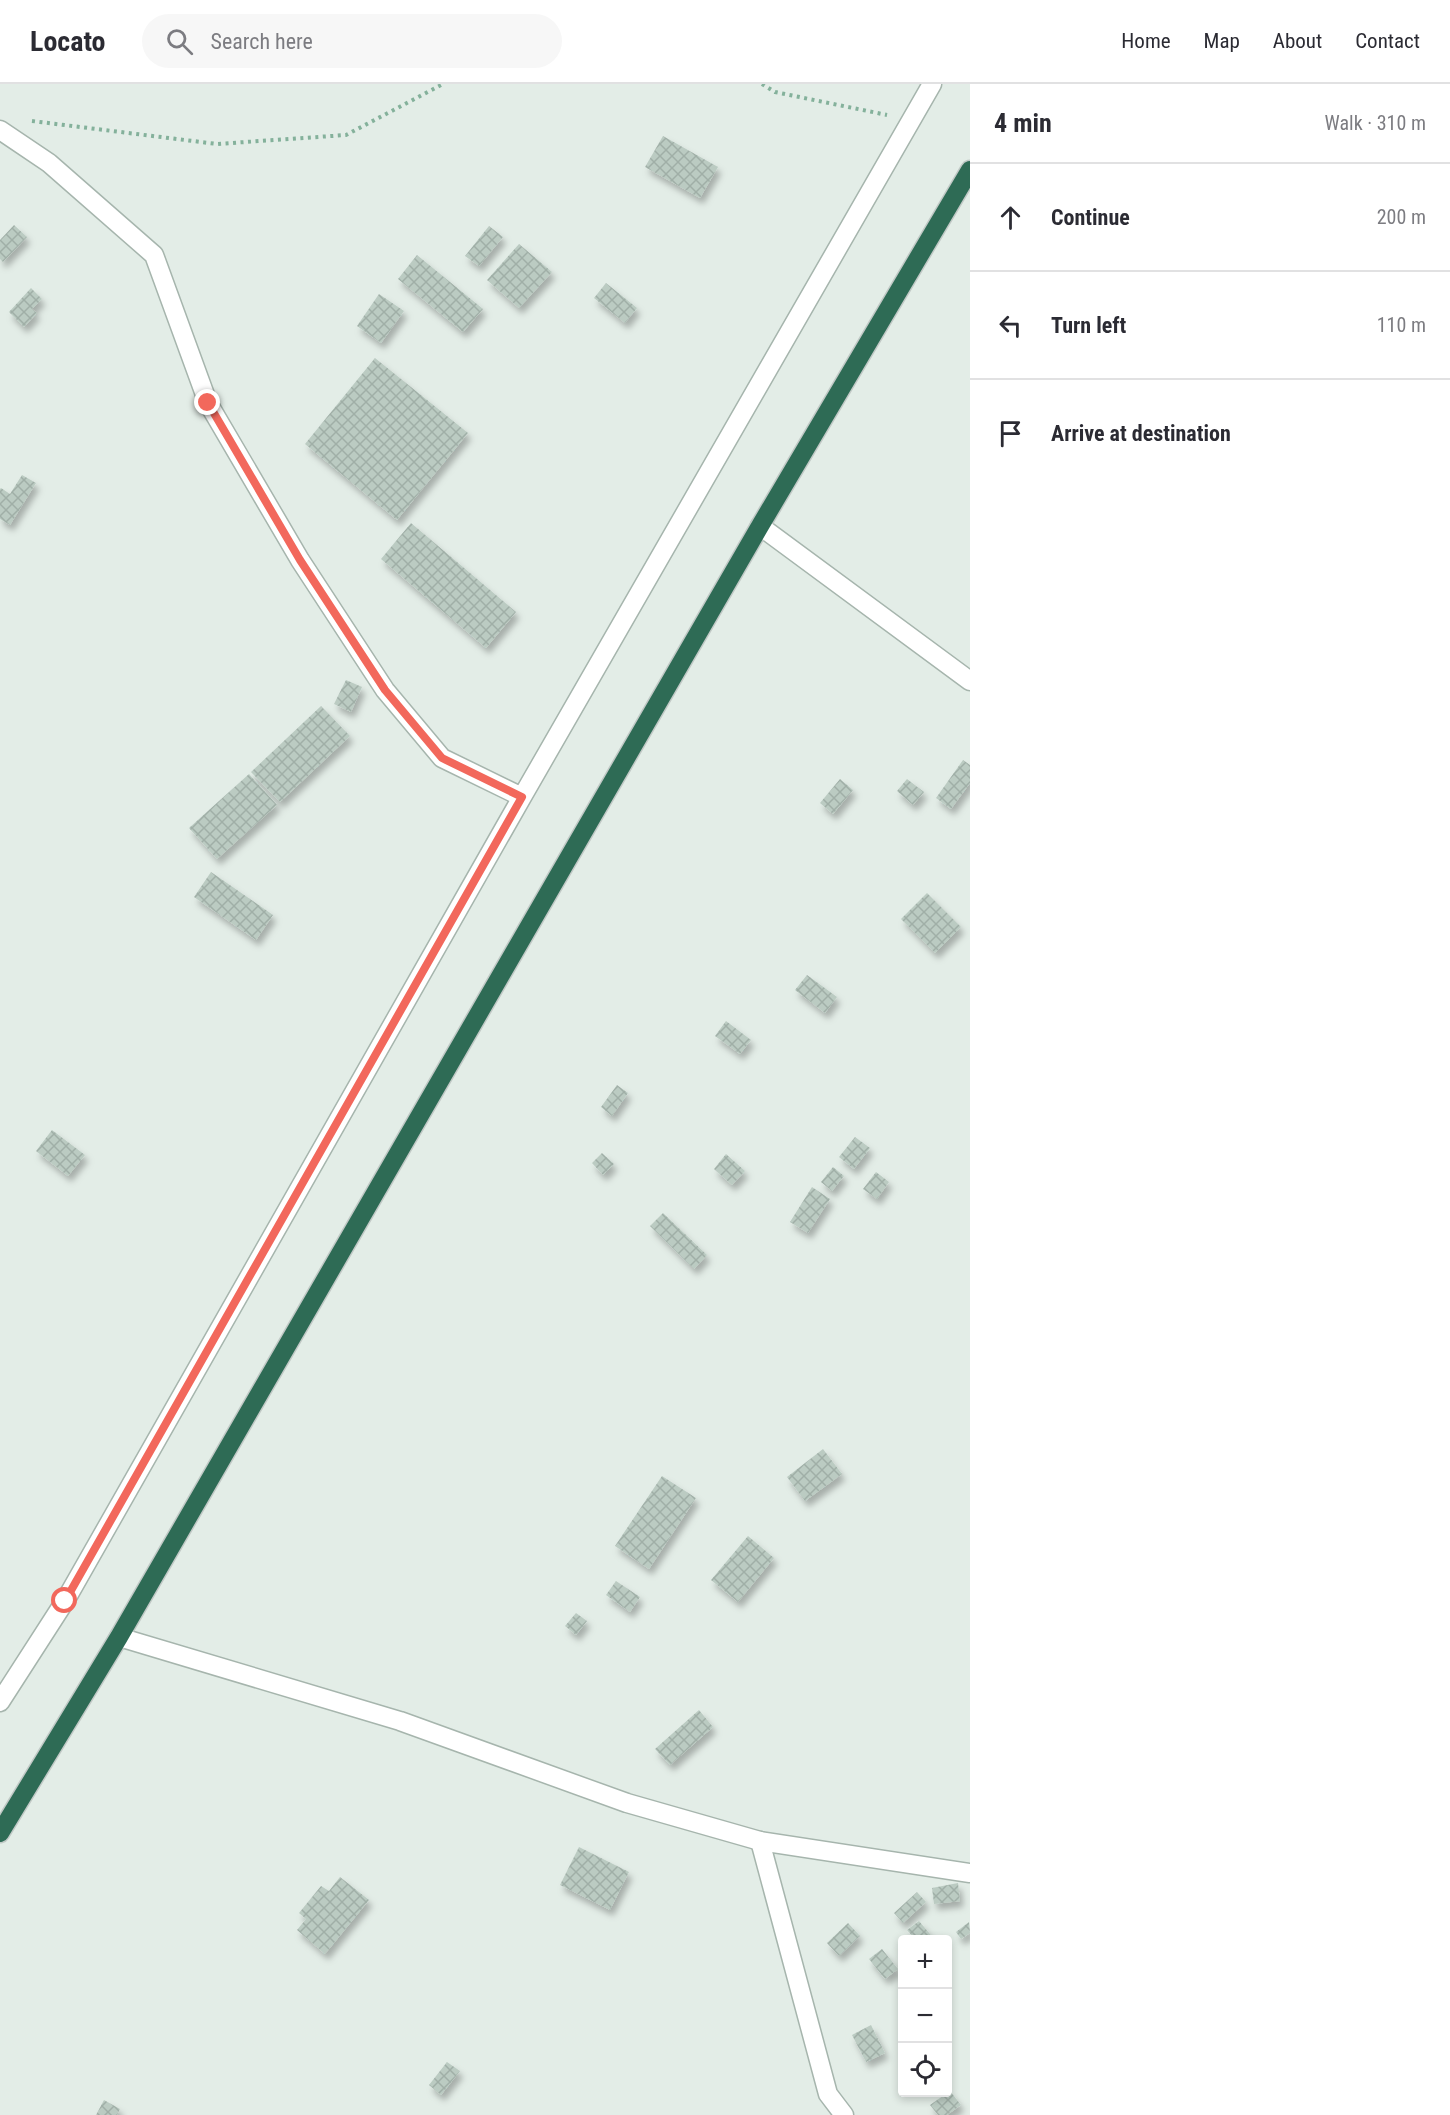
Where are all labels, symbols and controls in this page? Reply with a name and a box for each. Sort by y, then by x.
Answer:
search box [142,14,562,68]
text: Locato [30,25,106,58]
icon: search [163,25,196,58]
text: Search here [211,29,313,54]
text: Home [1121,29,1171,53]
text: Map [1204,29,1240,53]
text: About [1273,29,1322,53]
text: Contact [1355,29,1420,53]
text: 4 min [994,108,1052,138]
text: Walk · 310 m [1325,111,1426,135]
icon: ahead [994,201,1027,234]
text: Continue [1051,205,1130,230]
text: 200 m [1377,205,1426,229]
icon: left [994,309,1027,342]
text: Turn left [1051,313,1126,338]
text: 110 m [1377,313,1426,337]
route end [194,389,220,415]
icon: arrive [994,417,1027,450]
text: Arrive at destination [1051,421,1231,446]
route start [51,1587,77,1613]
map controls [898,1935,952,2097]
button: + [898,1935,952,1989]
button: − [898,1989,952,2043]
button: locate [898,2043,952,2097]

